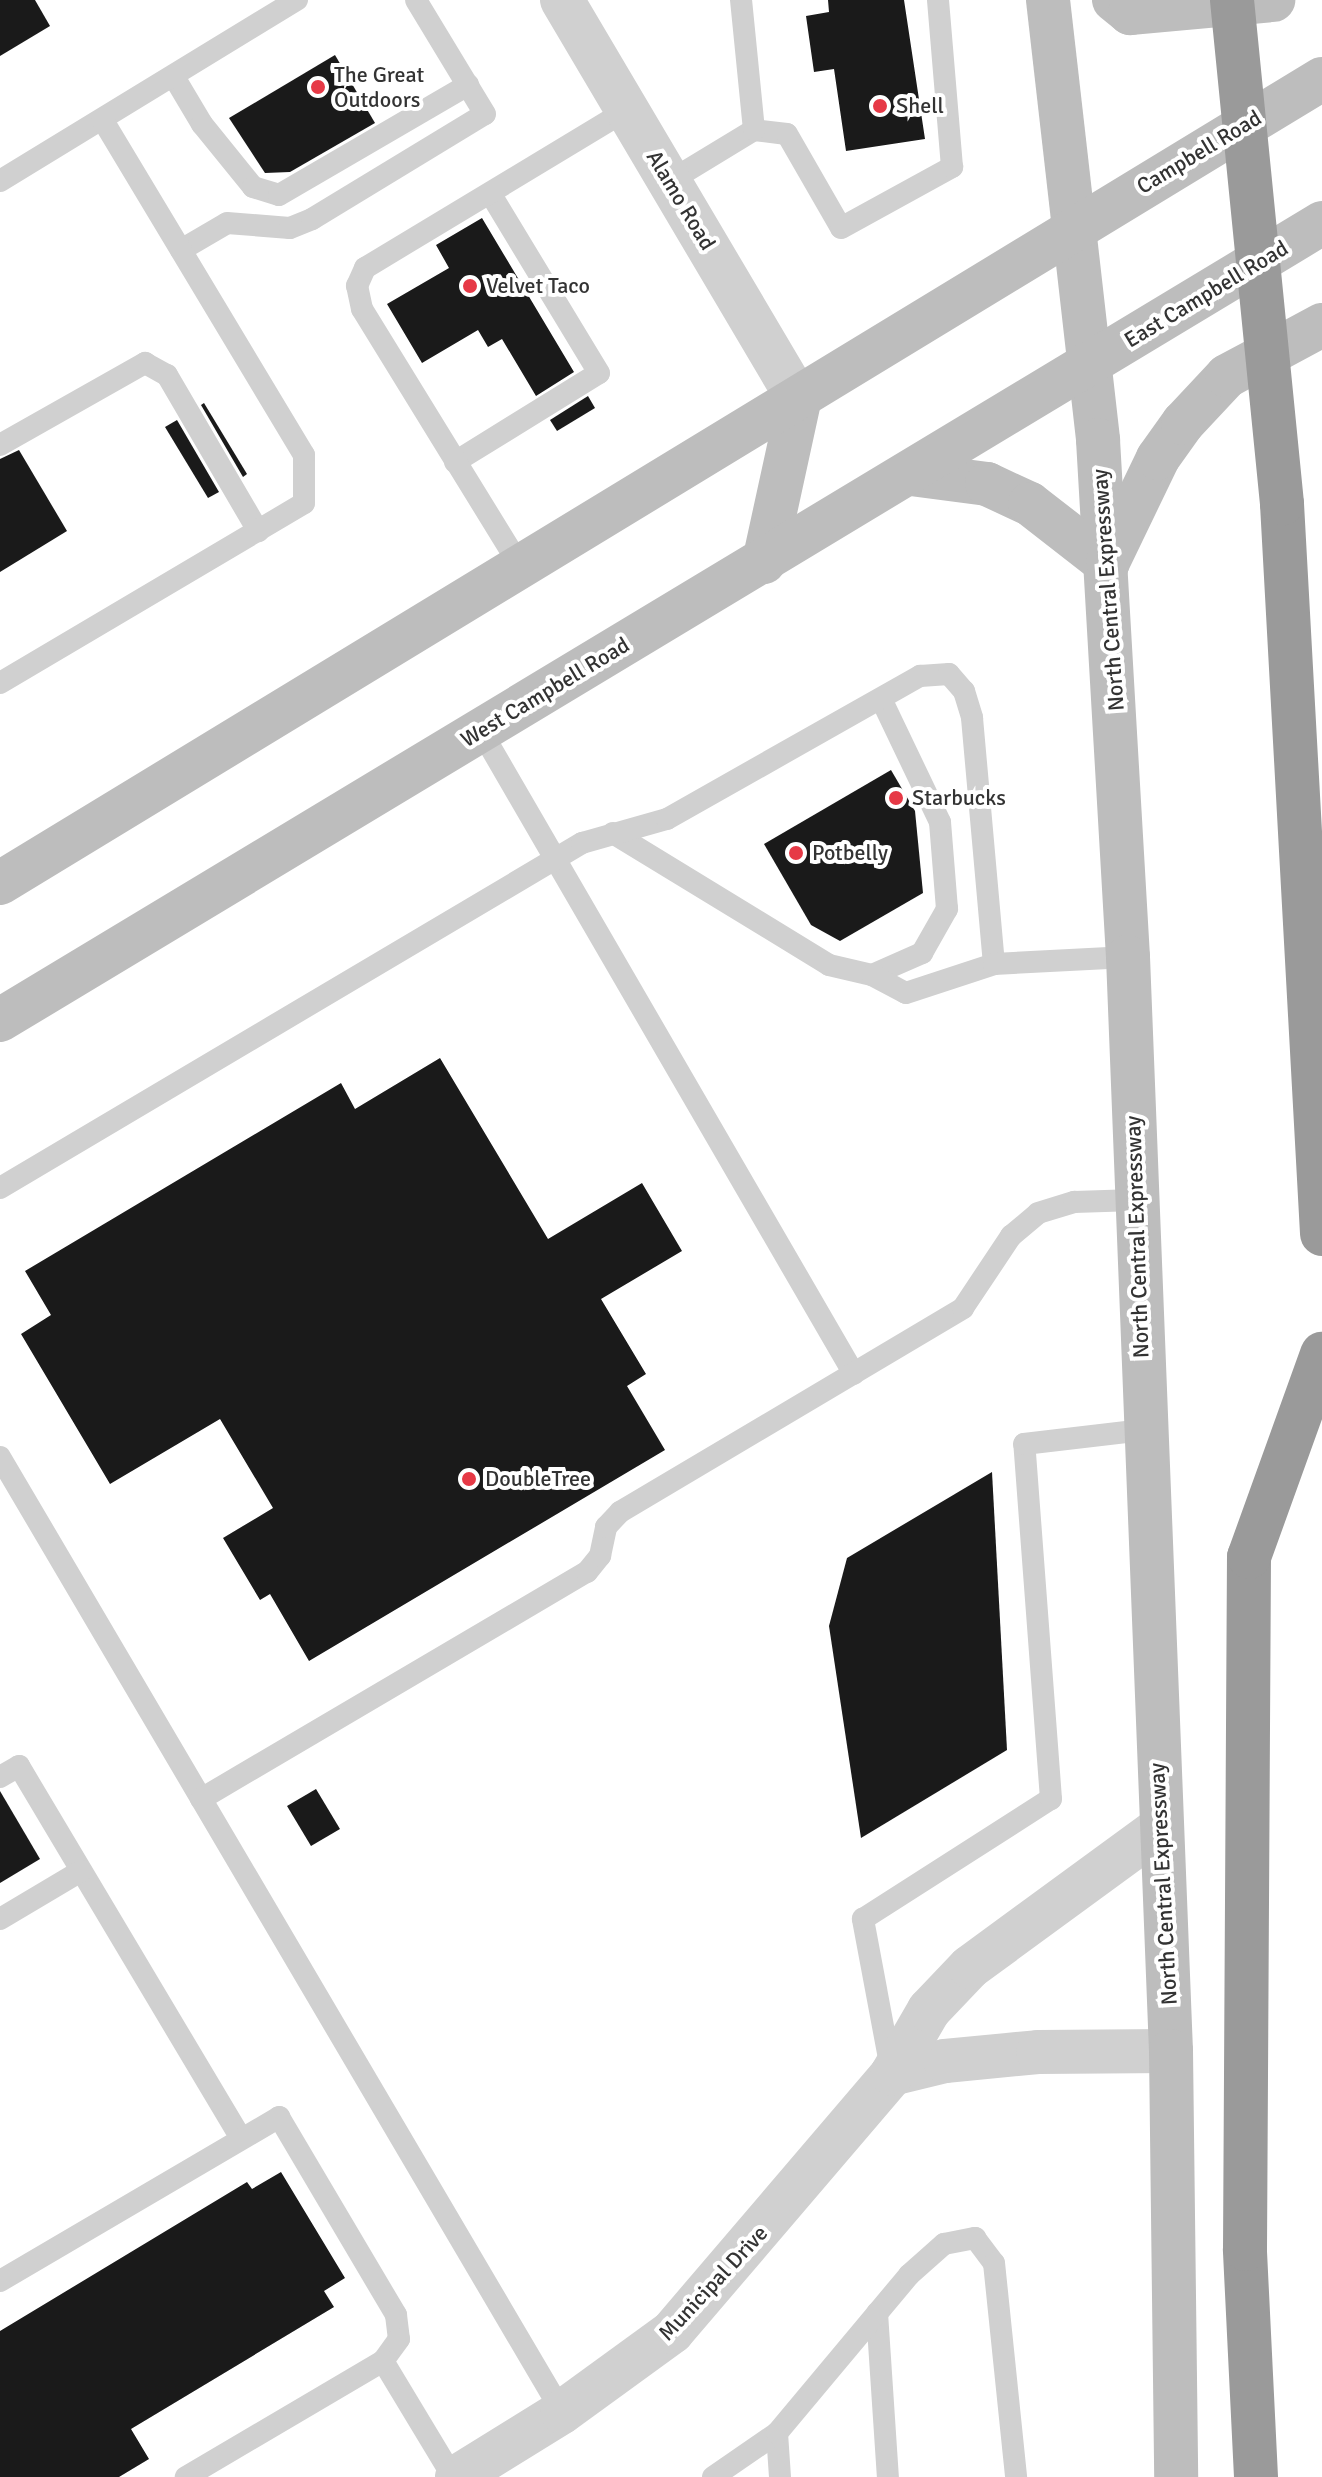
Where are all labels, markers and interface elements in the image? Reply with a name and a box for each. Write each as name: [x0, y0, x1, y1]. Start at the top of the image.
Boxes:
place label: The Great Outdoors: [334, 61, 424, 112]
marker: The Great Outdoors: [309, 78, 327, 96]
place label: Shell: [896, 93, 944, 119]
marker: Shell: [871, 97, 889, 115]
street label: Campbell Road: [1132, 104, 1266, 200]
street label: Alamo Road: [641, 145, 721, 255]
street label: East Campbell Road: [1119, 235, 1293, 353]
place label: Velvet Taco: [486, 273, 590, 299]
marker: Velvet Taco: [461, 277, 479, 295]
street label: North Central Expressway: [1086, 468, 1130, 712]
street label: West Campbell Road: [456, 631, 634, 753]
place label: Starbucks: [912, 785, 1006, 811]
marker: Starbucks: [887, 789, 905, 807]
place label: Potbelly: [812, 840, 888, 866]
marker: Potbelly: [787, 844, 805, 862]
street label: North Central Expressway: [1120, 1115, 1154, 1359]
place label: DoubleTree: [485, 1466, 591, 1492]
marker: DoubleTree: [460, 1470, 478, 1488]
street label: North Central Expressway: [1143, 1762, 1183, 2006]
street label: Municipal Drive: [653, 2220, 773, 2346]

